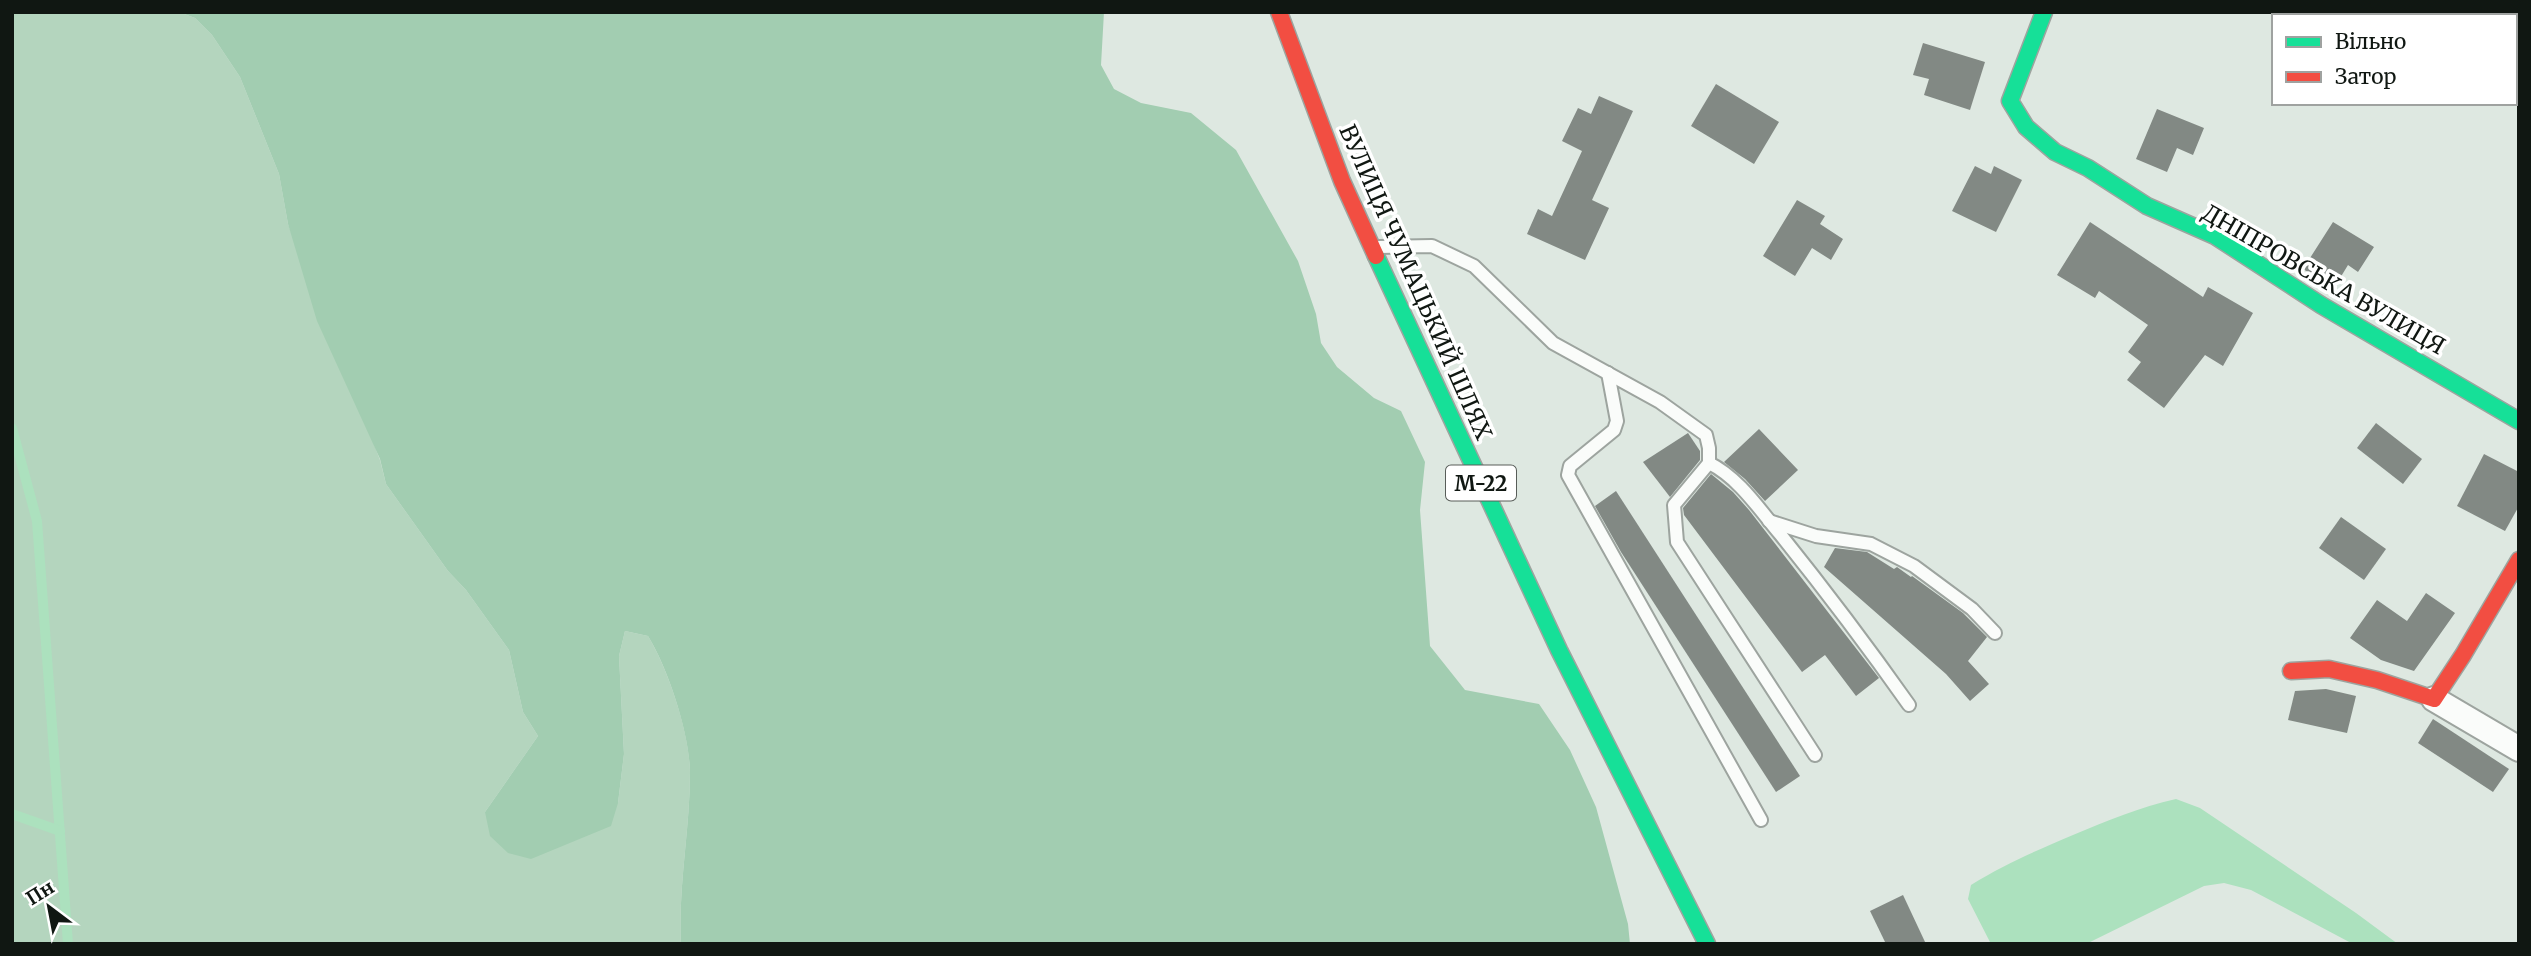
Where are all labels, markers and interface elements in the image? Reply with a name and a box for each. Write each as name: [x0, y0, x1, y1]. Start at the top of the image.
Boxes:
legend: [2272, 14, 2517, 105]
text: Вільно: [2335, 28, 2406, 55]
text: Затор: [2335, 63, 2397, 90]
street label: ВУЛИЦЯ ЧУМАЦЬКИЙ ШЛЯХ: [1333, 120, 1499, 444]
street label: ДНІПРОВСЬКА ВУЛИЦЯ: [2197, 198, 2451, 360]
road number: М-22: [1446, 466, 1516, 500]
north arrow: [14, 872, 84, 942]
text: Пн: [22, 875, 58, 910]

